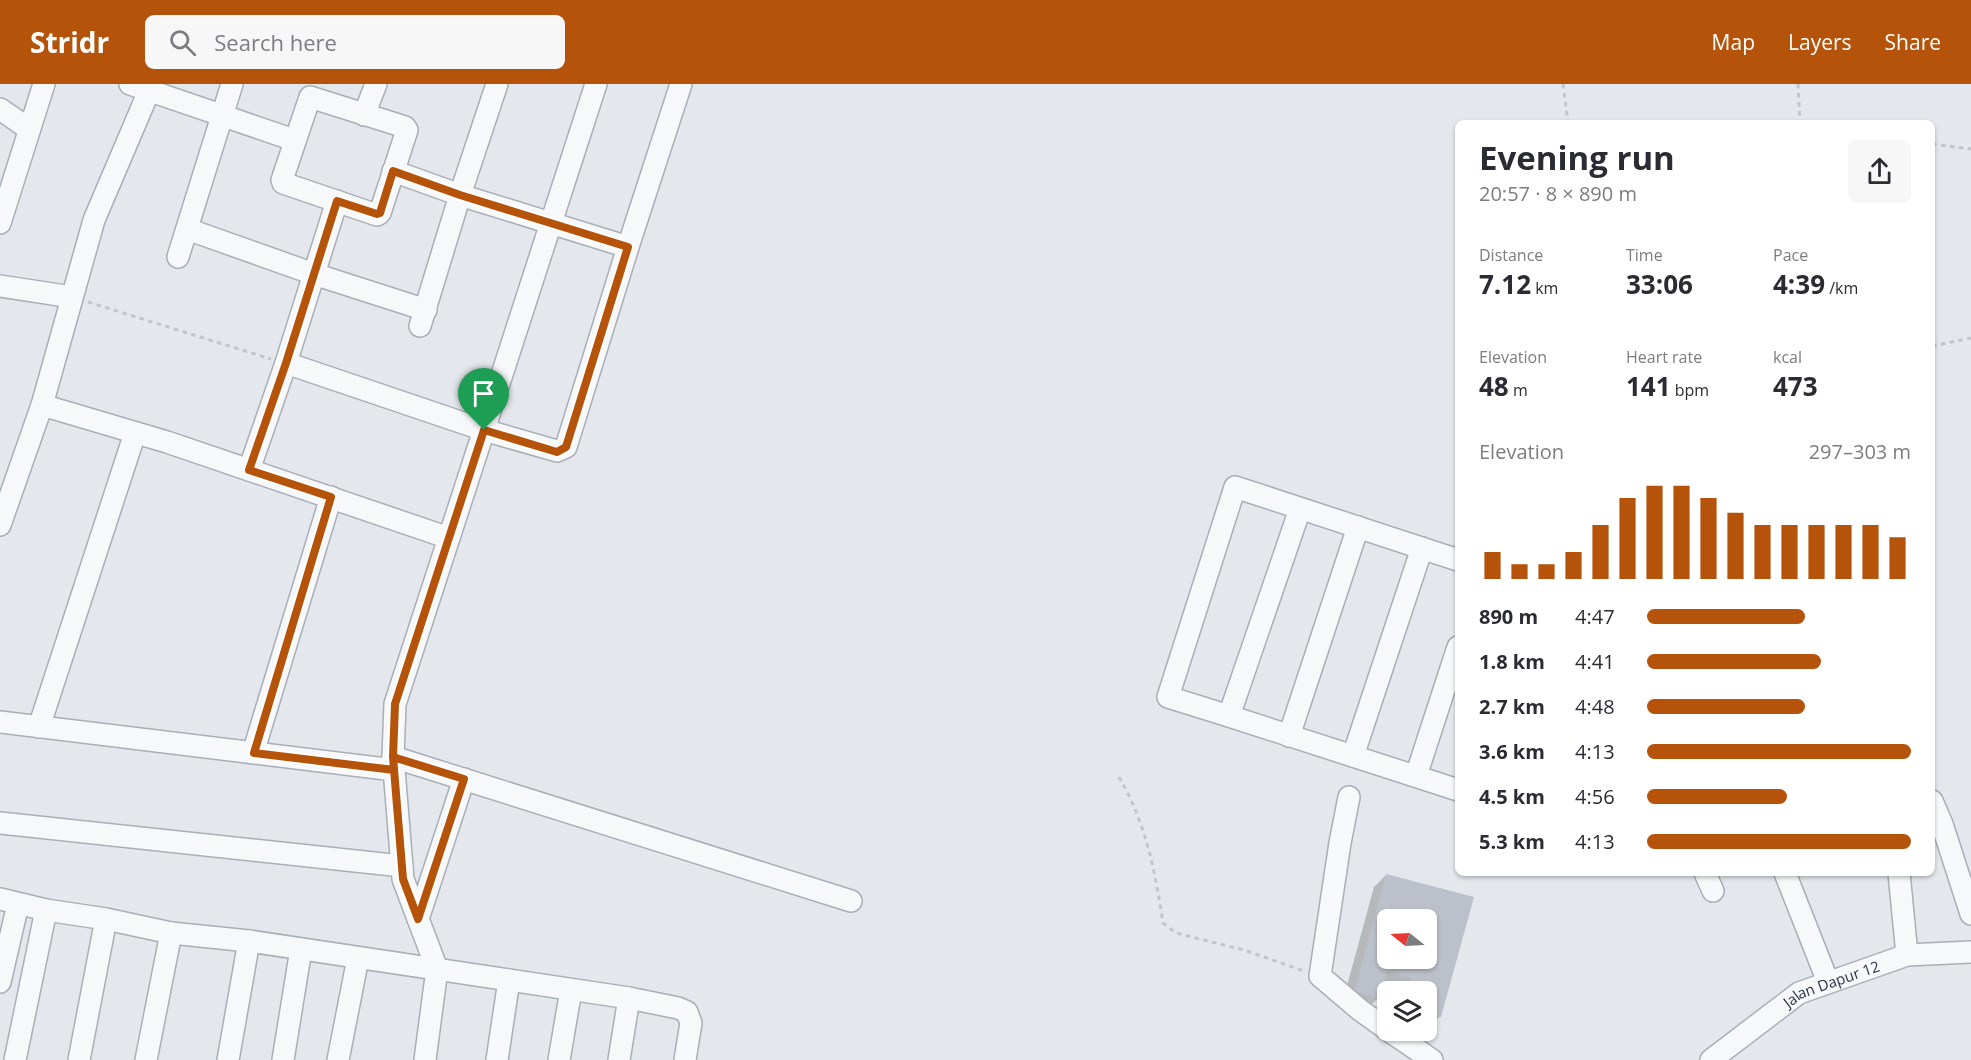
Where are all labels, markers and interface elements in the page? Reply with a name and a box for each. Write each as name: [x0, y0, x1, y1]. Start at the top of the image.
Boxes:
search box: [145, 15, 565, 69]
text: Stridr: [30, 23, 109, 61]
icon: search: [166, 26, 199, 59]
text: Search here: [214, 27, 337, 57]
text: Map: [1712, 28, 1755, 56]
text: Layers: [1788, 28, 1852, 56]
text: Share: [1885, 28, 1941, 56]
text: Evening run: [1479, 135, 1675, 180]
button: share: [1848, 140, 1911, 203]
text: 20:57 · 8 × 890 m: [1479, 180, 1637, 207]
text: Distance: [1479, 244, 1543, 266]
text: Time: [1626, 244, 1663, 266]
text: Pace: [1773, 244, 1808, 266]
text: 7.12: [1479, 266, 1531, 302]
text: 33:06: [1626, 266, 1693, 302]
text: 4:39: [1773, 266, 1825, 302]
text: km: [1531, 277, 1558, 299]
text: /km: [1825, 277, 1858, 299]
text: Elevation: [1479, 346, 1547, 368]
text: Heart rate: [1626, 346, 1702, 368]
text: kcal: [1773, 346, 1802, 368]
pin: [458, 368, 509, 430]
text: 48: [1479, 368, 1509, 404]
text: 141: [1626, 368, 1671, 404]
text: 473: [1773, 368, 1818, 404]
icon: arrive: [467, 377, 500, 410]
text: m: [1509, 379, 1528, 401]
text: bpm: [1671, 379, 1709, 401]
text: Elevation: [1479, 438, 1564, 465]
text: 297–303 m: [1809, 438, 1911, 465]
text: 890 m: [1479, 603, 1538, 630]
text: 4:47: [1575, 603, 1615, 630]
text: 1.8 km: [1479, 648, 1545, 675]
text: 4:41: [1575, 648, 1615, 675]
text: 2.7 km: [1479, 693, 1545, 720]
text: 4:48: [1575, 693, 1615, 720]
text: 3.6 km: [1479, 738, 1545, 765]
text: 4:13: [1575, 738, 1615, 765]
text: 4.5 km: [1479, 783, 1545, 810]
text: 4:56: [1575, 783, 1615, 810]
text: 5.3 km: [1479, 828, 1545, 855]
text: 4:13: [1575, 828, 1615, 855]
north arrow: [1377, 909, 1437, 969]
map controls: [1377, 909, 1437, 1041]
street label: Jalan Dapur 12: [1777, 955, 1882, 1013]
button: layers: [1377, 981, 1437, 1041]

